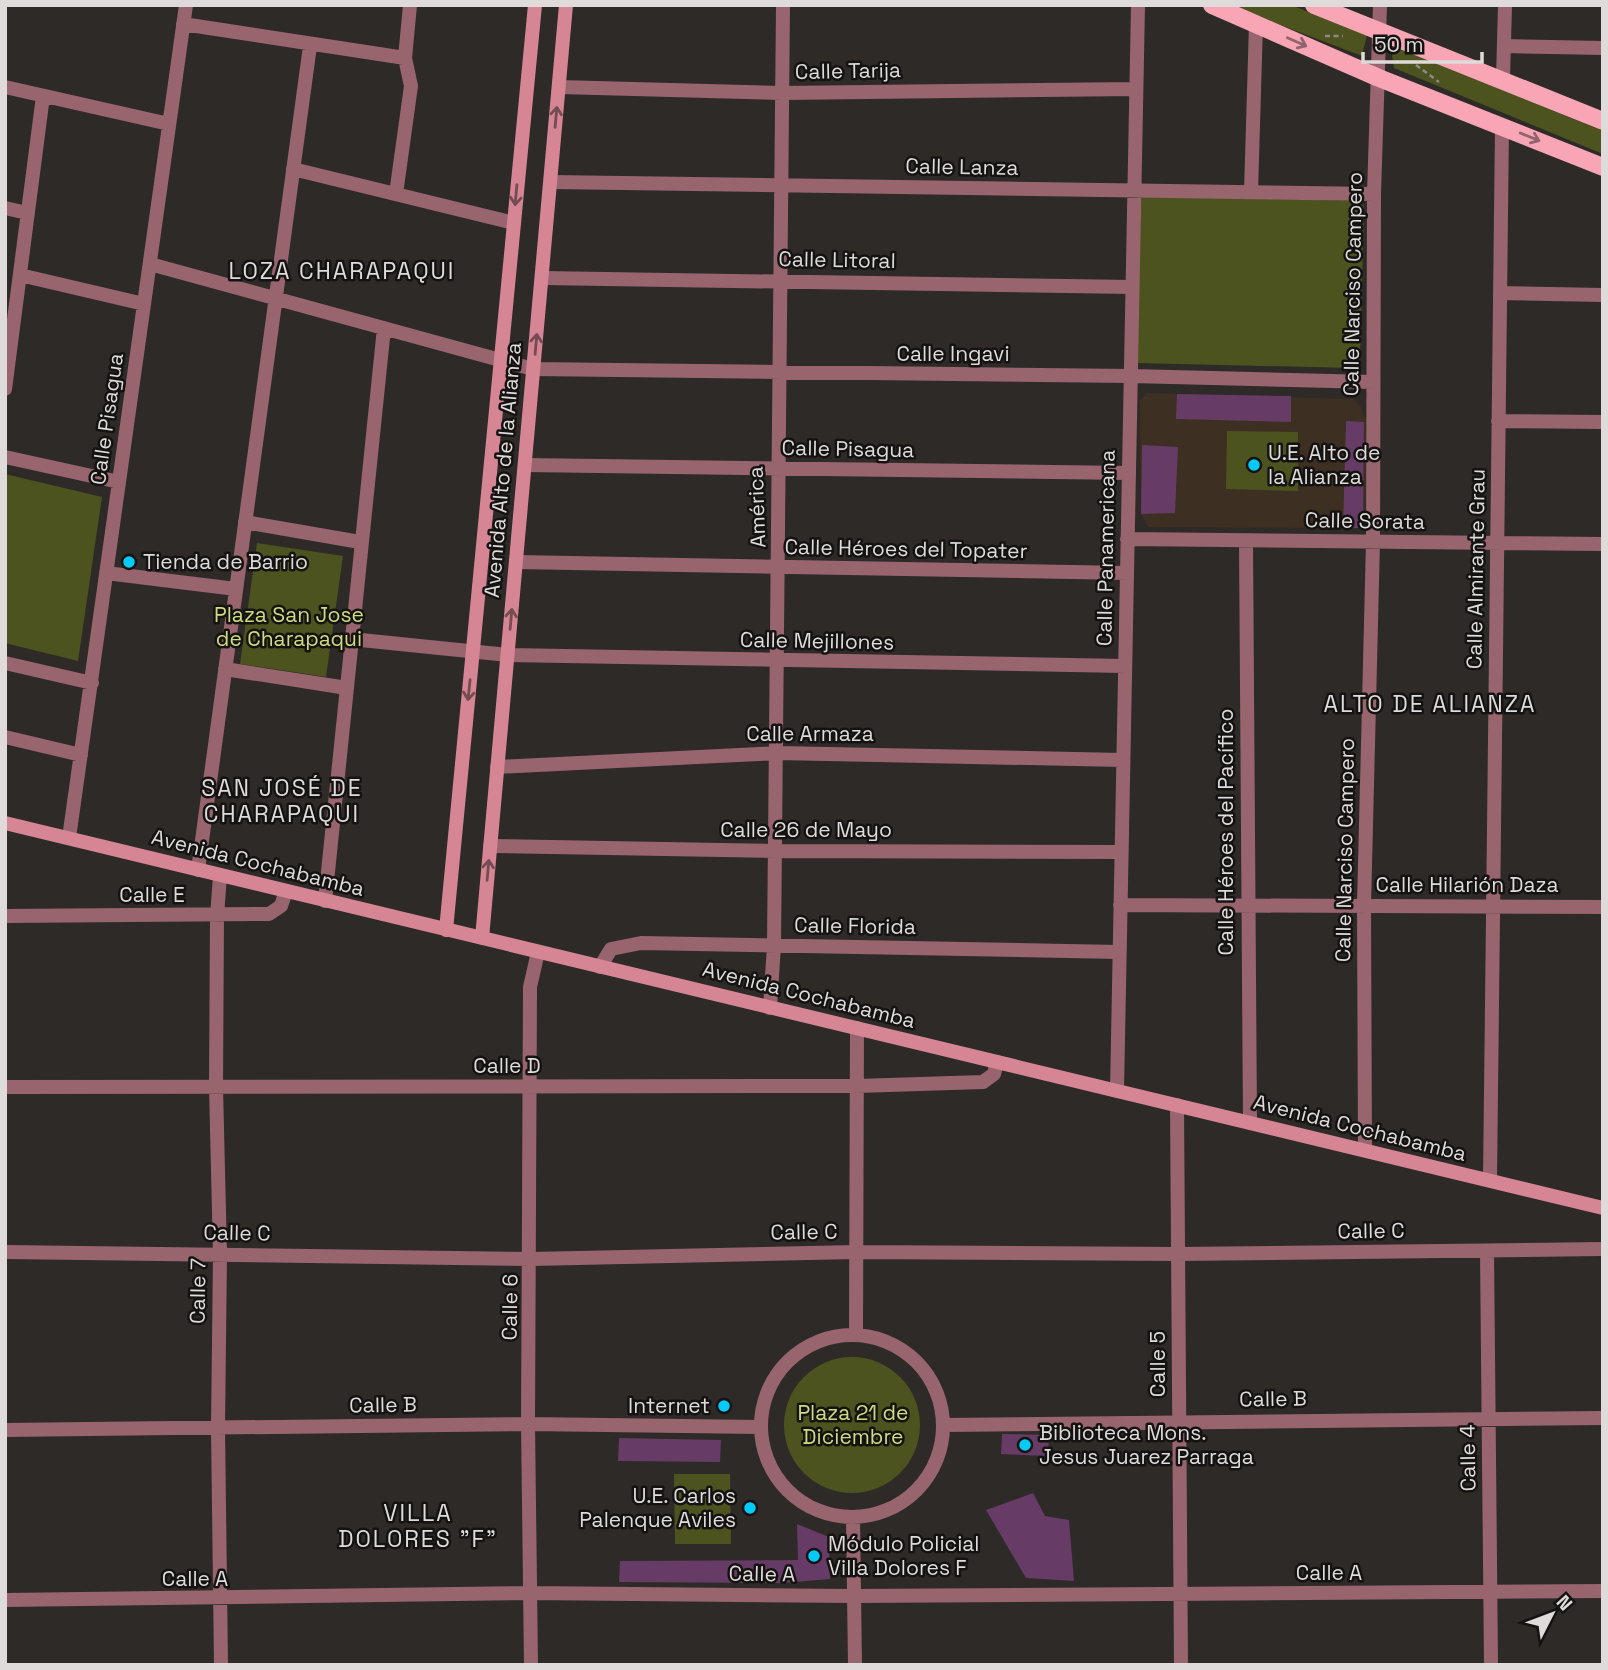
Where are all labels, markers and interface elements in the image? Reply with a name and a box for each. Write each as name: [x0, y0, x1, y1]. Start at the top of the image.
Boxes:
scale bar: [1363, 21, 1482, 65]
text: 50 m: [1374, 31, 1424, 58]
one-way arrow: [1286, 36, 1307, 49]
street label: Calle Tarija: [795, 56, 901, 85]
one-way arrow: [550, 107, 563, 129]
one-way arrow: [1519, 132, 1541, 145]
street label: Calle Lanza: [905, 152, 1019, 181]
street label: Calle Narciso Campero: [1337, 172, 1368, 396]
one-way arrow: [510, 183, 523, 206]
street label: Calle Litoral: [778, 245, 896, 274]
district label: LOZA CHARAPAQUI: [229, 256, 455, 286]
one-way arrow: [530, 333, 543, 356]
street label: Calle Ingavi: [896, 340, 1010, 367]
street label: Avenida Alto de la Alianza: [478, 341, 527, 599]
street label: Calle Pisagua: [84, 351, 129, 486]
street label: Calle Pisagua: [781, 434, 915, 463]
place label: U.E. Alto de la Alianza: [1268, 439, 1381, 490]
street label: Calle Panamericana: [1090, 450, 1121, 646]
marker: U.E. Alto de la Alianza: [1246, 457, 1262, 473]
street label: América: [742, 466, 771, 548]
street label: Calle Almirante Grau: [1460, 469, 1491, 669]
street label: Calle Sorata: [1305, 506, 1425, 535]
street label: Calle Héroes del Topater: [784, 533, 1028, 564]
place label: Tienda de Barrio: [143, 548, 308, 575]
marker: Tienda de Barrio: [121, 554, 137, 570]
park label: Plaza San Jose de Charapaqui: [214, 601, 364, 652]
one-way arrow: [505, 609, 518, 631]
street label: Calle Mejillones: [740, 626, 894, 655]
one-way arrow: [462, 678, 475, 701]
district label: ALTO DE ALIANZA: [1323, 689, 1537, 719]
street label: Calle Héroes del Pacífico: [1212, 708, 1239, 956]
street label: Calle Armaza: [746, 720, 874, 747]
street label: Calle Narciso Campero: [1329, 738, 1360, 962]
district label: SAN JOSÉ DE CHARAPAQUI: [201, 773, 363, 829]
street label: Calle 26 de Mayo: [720, 816, 892, 843]
street label: Avenida Cochabamba: [149, 823, 367, 902]
one-way arrow: [482, 860, 495, 882]
street label: Calle Hilarión Daza: [1375, 871, 1559, 898]
street label: Calle E: [119, 881, 185, 908]
street label: Calle Florida: [794, 911, 916, 940]
street label: Avenida Cochabamba: [700, 955, 918, 1034]
street label: Calle D: [473, 1052, 541, 1079]
street label: Avenida Cochabamba: [1251, 1088, 1469, 1167]
street label: Calle C: [1337, 1216, 1405, 1245]
street label: Calle C: [770, 1217, 838, 1246]
street label: Calle C: [203, 1218, 271, 1247]
street label: Calle 7: [183, 1258, 212, 1324]
street label: Calle 6: [495, 1273, 524, 1340]
street label: Calle 5: [1144, 1331, 1171, 1397]
street label: Calle B: [1239, 1384, 1307, 1413]
street label: Calle B: [349, 1390, 417, 1419]
place label: Internet: [628, 1392, 710, 1419]
marker: Internet: [716, 1398, 732, 1414]
park label: Plaza 21 de Diciembre: [798, 1399, 909, 1450]
place label: Biblioteca Mons. Jesus Juarez Parraga: [1039, 1419, 1254, 1470]
street label: Calle 4: [1453, 1424, 1482, 1492]
marker: Biblioteca Mons. Jesus Juarez Parraga: [1017, 1437, 1033, 1453]
place label: U.E. Carlos Palenque Aviles: [579, 1482, 736, 1533]
district label: VILLA DOLORES "F": [338, 1498, 498, 1554]
marker: U.E. Carlos Palenque Aviles: [742, 1500, 758, 1516]
place label: Módulo Policial Villa Dolores F: [828, 1530, 980, 1581]
marker: Módulo Policial Villa Dolores F: [806, 1548, 822, 1564]
street label: Calle A: [728, 1559, 796, 1588]
street label: Calle A: [1296, 1559, 1362, 1586]
street label: Calle A: [162, 1565, 228, 1592]
north arrow: [1517, 1579, 1587, 1649]
text: N: [1551, 1590, 1578, 1616]

